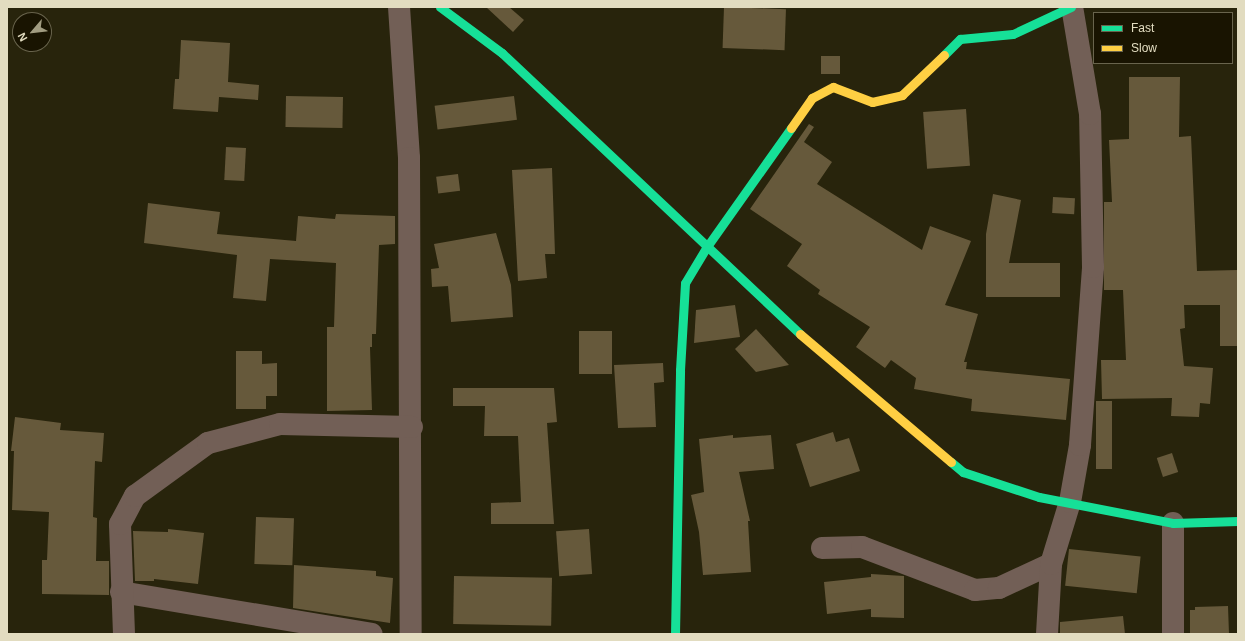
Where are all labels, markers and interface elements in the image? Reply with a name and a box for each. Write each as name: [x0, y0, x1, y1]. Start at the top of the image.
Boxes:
north arrow: [12, 12, 52, 52]
legend: [1093, 12, 1233, 64]
text: Fast: [1131, 21, 1154, 35]
text: N: [15, 31, 29, 43]
text: Slow: [1131, 41, 1157, 55]

